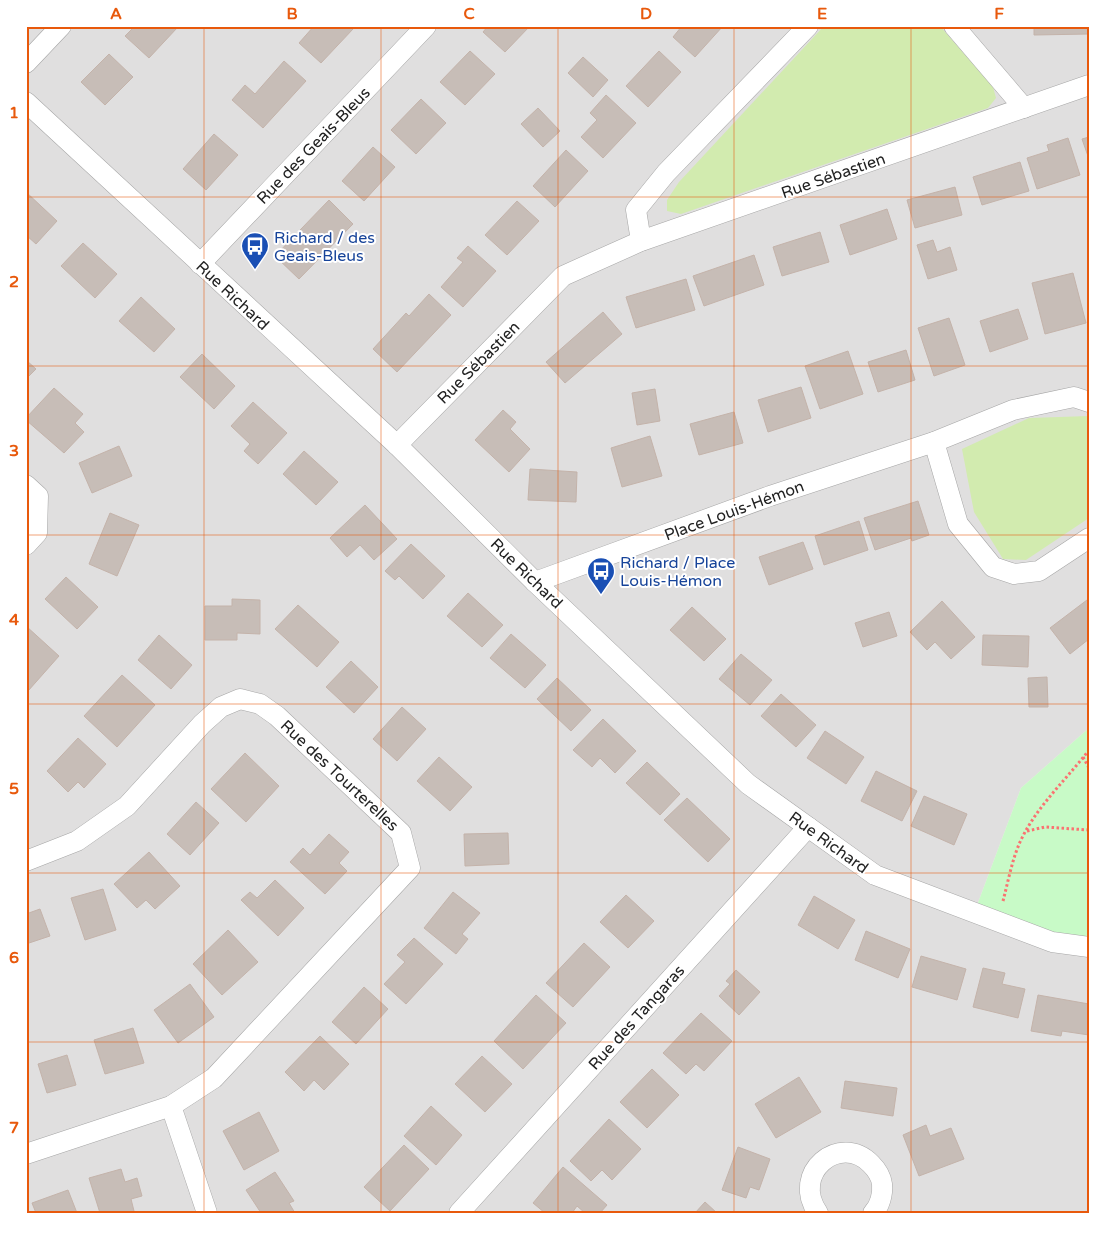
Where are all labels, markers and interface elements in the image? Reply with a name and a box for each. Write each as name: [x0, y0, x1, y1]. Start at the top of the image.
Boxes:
text: A: [110, 4, 122, 24]
text: B: [286, 4, 298, 24]
text: C: [463, 4, 475, 24]
text: D: [640, 4, 652, 24]
text: E: [817, 4, 827, 24]
text: F: [994, 4, 1004, 24]
street label: Rue des Geais-Bleus: [253, 83, 375, 208]
text: 1: [9, 103, 19, 123]
street label: Rue Sébastien: [779, 149, 888, 203]
place label: Richard / des Geais-Bleus: [274, 228, 375, 266]
bus stop icon: Richard / des Geais-Bleus: [240, 231, 270, 270]
street label: Rue Richard: [191, 257, 273, 335]
text: 2: [9, 272, 19, 292]
street label: Rue Sébastien: [433, 317, 524, 408]
text: 3: [9, 441, 19, 461]
street label: Place Louis-Hémon: [662, 476, 807, 546]
street label: Rue Richard: [486, 534, 567, 613]
place label: Richard / Place Louis-Hémon: [620, 553, 735, 591]
bus stop icon: Richard / Place Louis-Hémon: [586, 556, 616, 595]
text: 4: [9, 610, 19, 630]
street label: Rue des Tourterelles: [276, 716, 403, 836]
text: 5: [9, 779, 19, 799]
street label: Rue Richard: [785, 807, 872, 878]
text: 6: [9, 948, 19, 968]
street label: Rue des Tangaras: [584, 961, 689, 1074]
text: 7: [9, 1118, 19, 1138]

